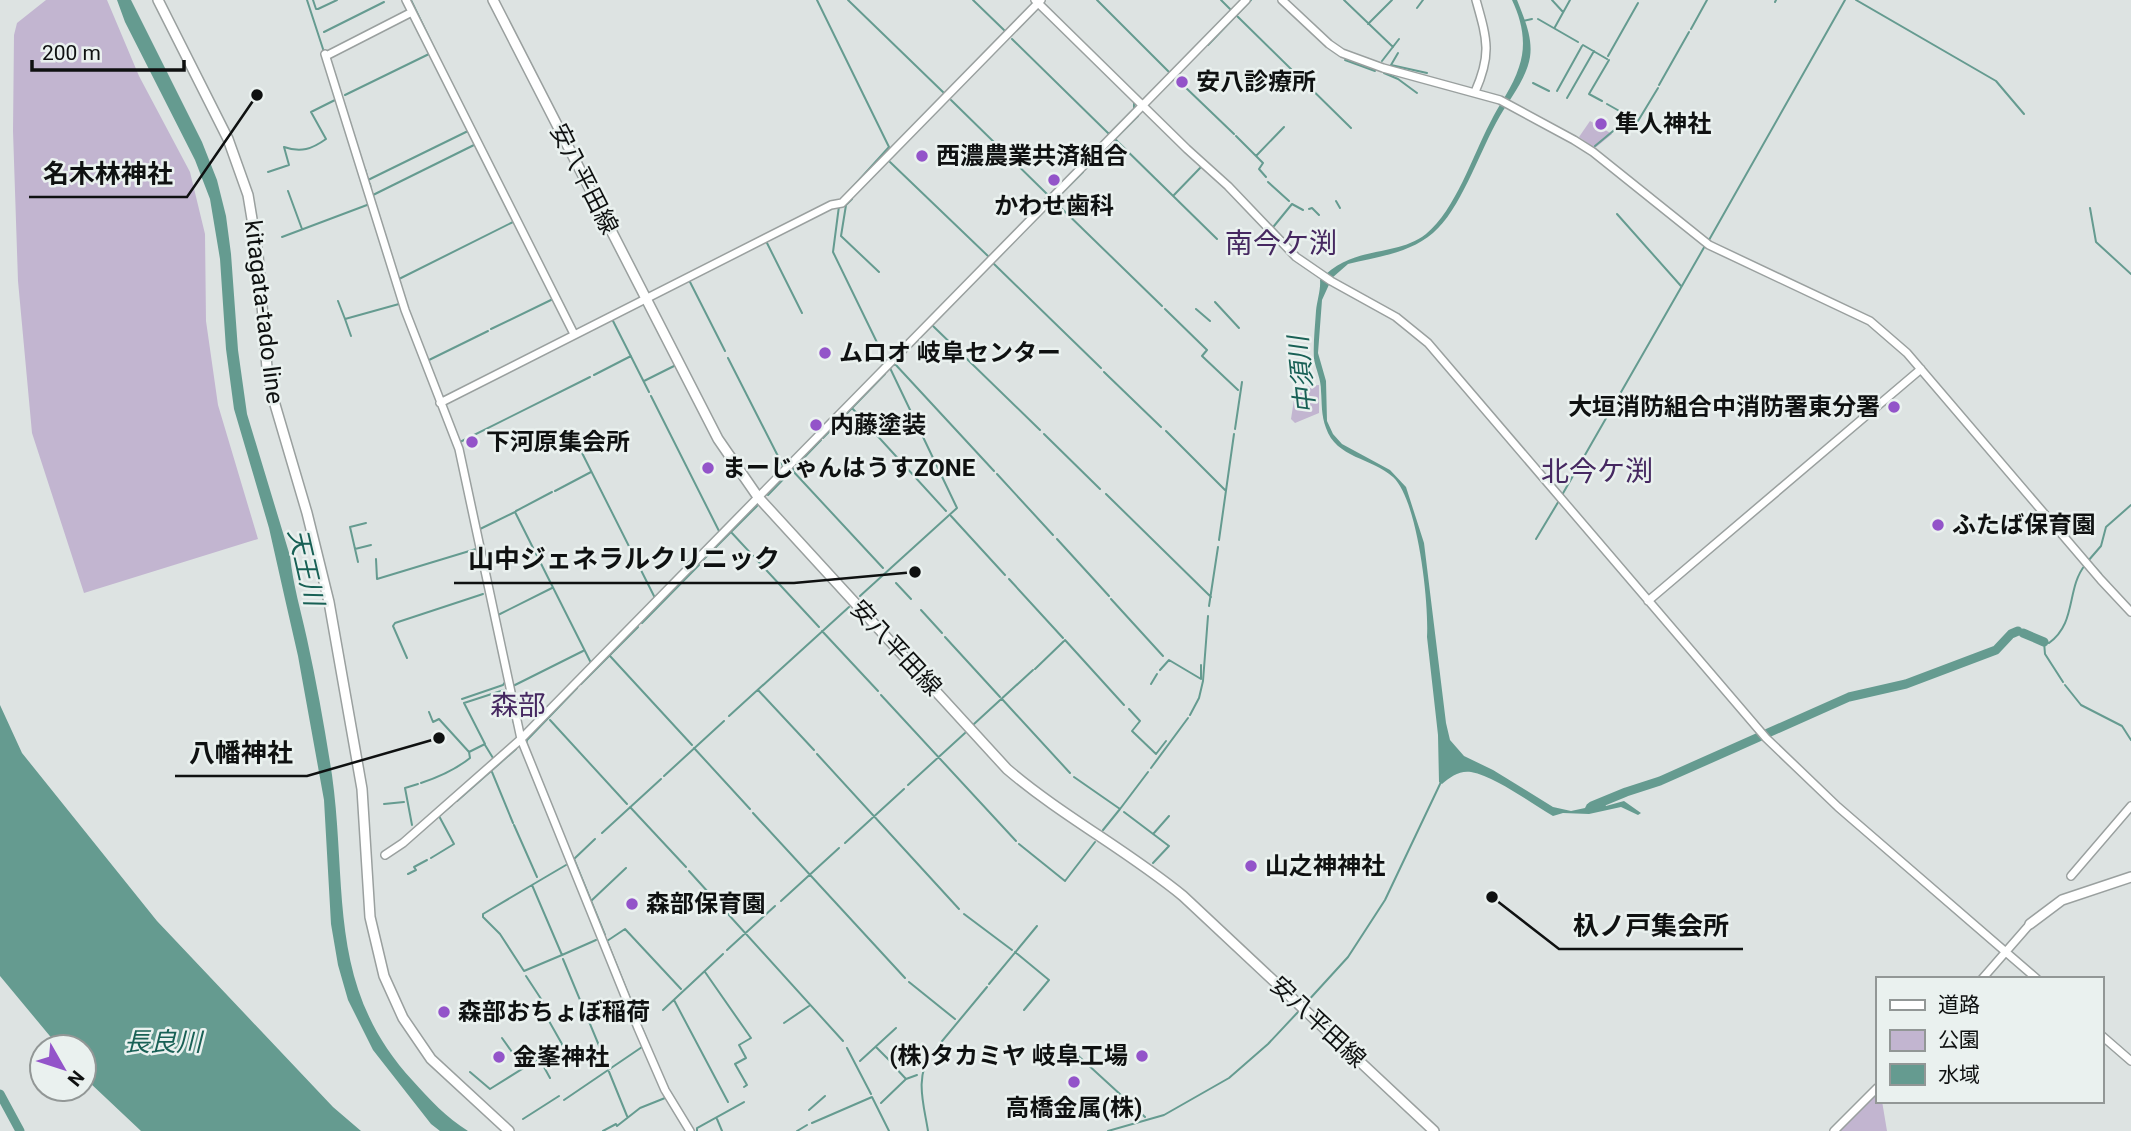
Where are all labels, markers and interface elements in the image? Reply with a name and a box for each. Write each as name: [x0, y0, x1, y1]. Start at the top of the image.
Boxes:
scale bar: [32, 28, 184, 72]
text: 200 m: [42, 41, 101, 65]
place label: 安八診療所: [1196, 68, 1316, 96]
marker: 安八診療所: [1174, 74, 1190, 90]
place label: 隼人神社: [1615, 110, 1711, 138]
marker: 隼人神社: [1593, 116, 1609, 132]
street label: 安八平田線: [544, 119, 624, 239]
place label: 西濃農業共済組合: [936, 142, 1128, 170]
marker: 西濃農業共済組合: [914, 148, 930, 164]
callout: 名木林神社: [29, 150, 187, 197]
text: 名木林神社: [43, 159, 173, 189]
marker: かわせ歯科: [1046, 172, 1062, 188]
place label: かわせ歯科: [994, 192, 1114, 220]
street label: kitagata-tado line: [239, 219, 289, 405]
district label: 南今ケ渕: [1225, 227, 1337, 260]
water label: 中須川: [1283, 332, 1321, 415]
place label: ムロオ 岐阜センター: [839, 339, 1061, 367]
marker: ムロオ 岐阜センター: [817, 345, 833, 361]
place label: 大垣消防組合中消防署東分署: [1568, 393, 1880, 421]
marker: 大垣消防組合中消防署東分署: [1886, 399, 1902, 415]
place label: 内藤塗装: [830, 411, 926, 439]
marker: 内藤塗装: [808, 417, 824, 433]
place label: 下河原集会所: [486, 428, 630, 456]
marker: 下河原集会所: [464, 434, 480, 450]
place label: まーじゃんはうすZONE: [722, 454, 975, 482]
district label: 北今ケ渕: [1541, 455, 1653, 488]
marker: まーじゃんはうすZONE: [700, 460, 716, 476]
place label: ふたば保育園: [1952, 511, 2096, 539]
marker: ふたば保育園: [1930, 517, 1946, 533]
water label: 天王川: [283, 526, 330, 611]
callout: 山中ジェネラルクリニック: [454, 536, 794, 583]
text: 山中ジェネラルクリニック: [468, 544, 780, 574]
street label: 安八平田線: [845, 595, 947, 701]
district label: 森部: [490, 689, 546, 722]
callout: 八幡神社: [175, 729, 307, 776]
text: 八幡神社: [189, 738, 293, 768]
place label: 山之神神社: [1265, 852, 1385, 880]
marker: 山之神神社: [1243, 858, 1259, 874]
place label: 森部保育園: [646, 890, 766, 918]
marker: 森部保育園: [624, 896, 640, 912]
callout: 杁ノ戸集会所: [1559, 902, 1743, 949]
text: 杁ノ戸集会所: [1573, 911, 1729, 941]
street label: 安八平田線: [1265, 971, 1371, 1073]
legend: [1876, 977, 2103, 1103]
text: 道路: [1938, 993, 1980, 1017]
place label: 森部おちょぼ稲荷: [458, 998, 650, 1026]
marker: 森部おちょぼ稲荷: [436, 1004, 452, 1020]
water label: 長良川: [124, 1027, 205, 1057]
text: 公園: [1938, 1028, 1980, 1052]
north arrow: [28, 1033, 98, 1103]
place label: (株)タカミヤ 岐阜工場: [889, 1042, 1128, 1070]
place label: 金峯神社: [513, 1043, 609, 1071]
marker: (株)タカミヤ 岐阜工場: [1134, 1048, 1150, 1064]
marker: 金峯神社: [491, 1049, 507, 1065]
text: 水域: [1938, 1063, 1980, 1087]
text: N: [63, 1066, 89, 1091]
marker: 高橋金属(株): [1066, 1074, 1082, 1090]
place label: 高橋金属(株): [1006, 1094, 1142, 1122]

